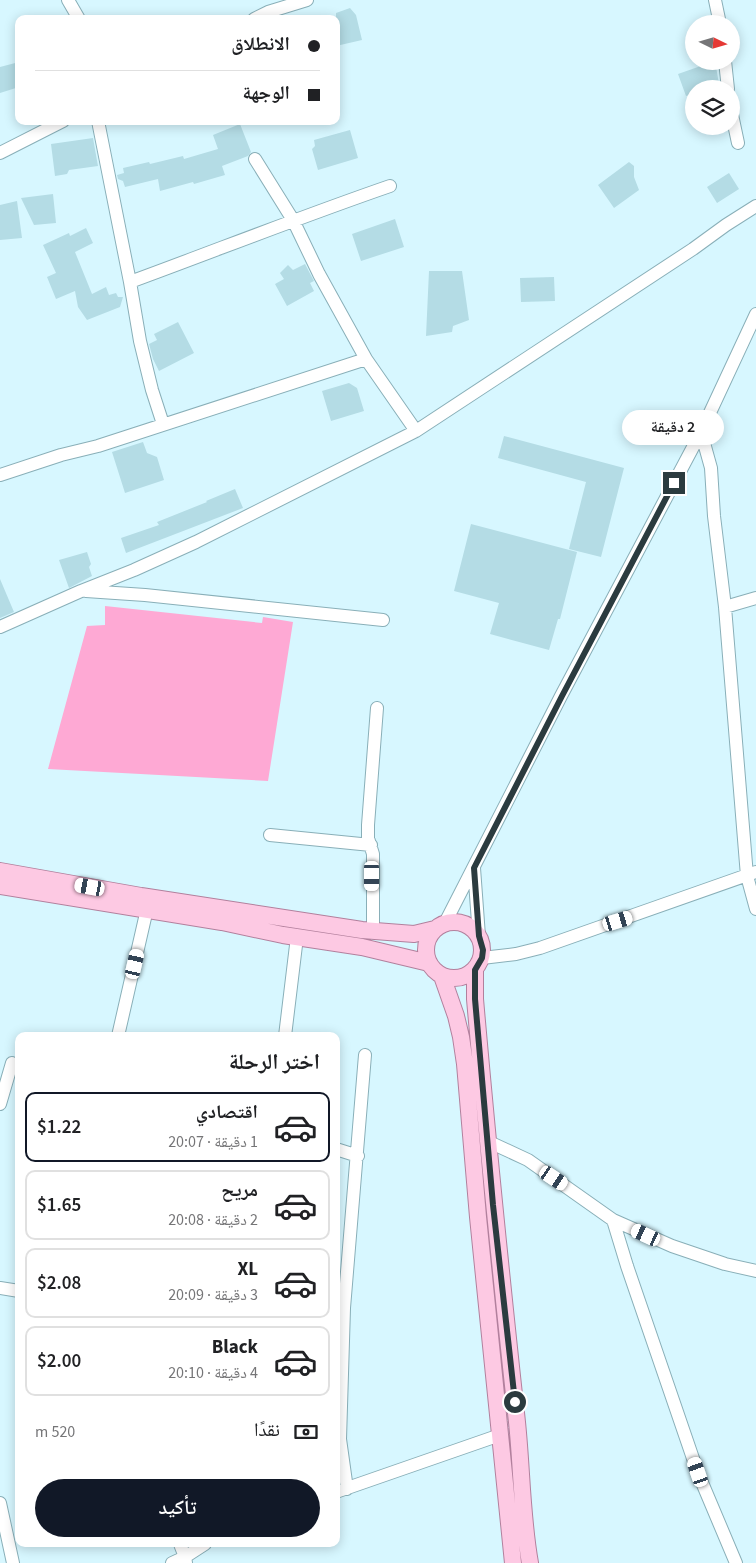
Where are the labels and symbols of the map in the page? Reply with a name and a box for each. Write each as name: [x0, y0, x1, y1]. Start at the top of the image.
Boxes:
north arrow: [685, 15, 740, 70]
callout: 2 دقيقة: [623, 410, 725, 446]
route end: [663, 472, 685, 494]
car: [364, 861, 379, 891]
car: [73, 877, 106, 897]
car: [601, 909, 634, 933]
car: [124, 948, 145, 980]
car: [537, 1163, 570, 1193]
car: [629, 1222, 662, 1248]
route start: [504, 1391, 526, 1413]
car: [686, 1455, 709, 1489]

